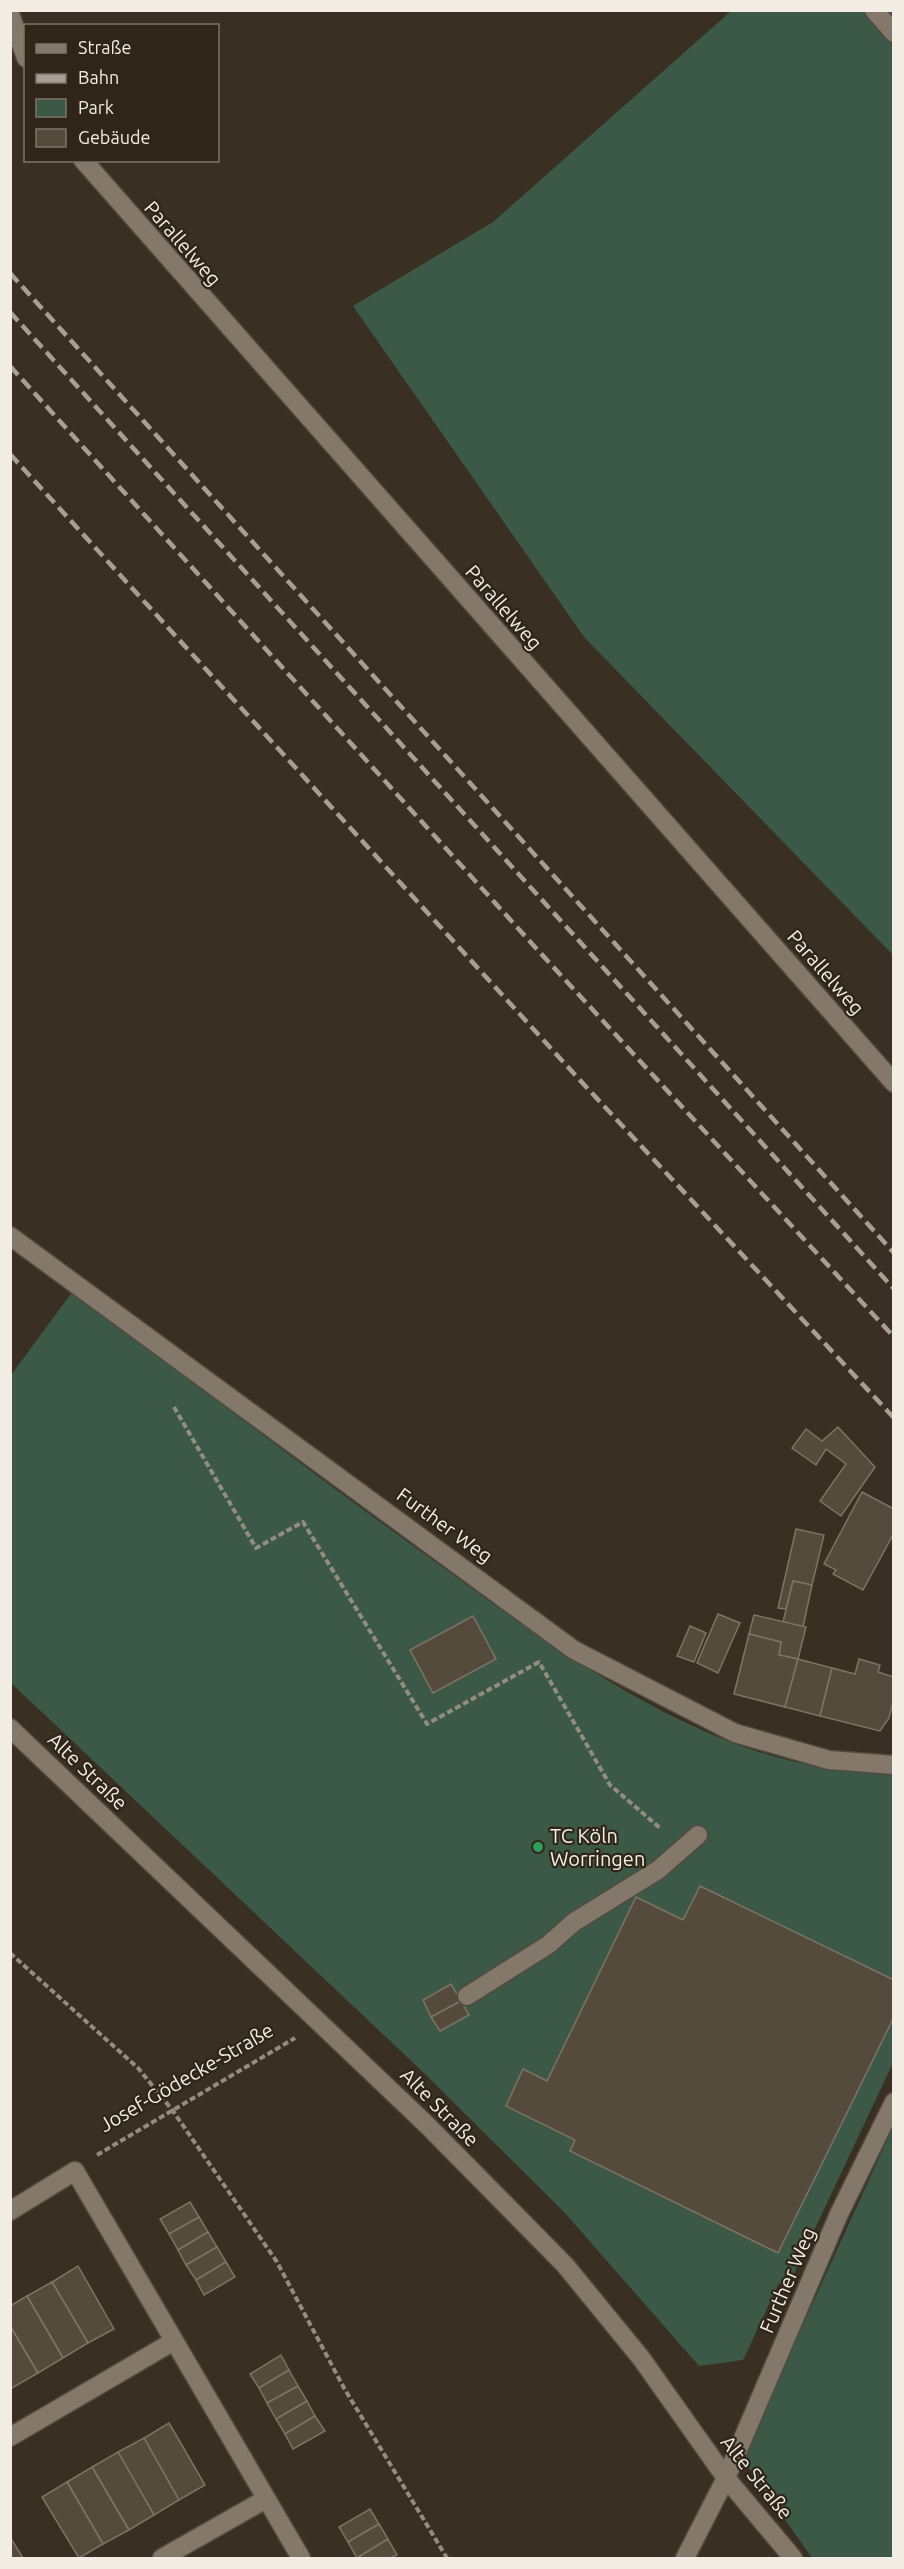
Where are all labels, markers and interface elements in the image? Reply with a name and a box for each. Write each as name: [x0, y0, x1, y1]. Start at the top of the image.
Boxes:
legend: [24, 24, 219, 162]
text: Straße: [78, 37, 131, 57]
text: Bahn: [78, 67, 119, 87]
text: Park: [78, 97, 114, 117]
text: Gebäude: [78, 127, 150, 147]
street label: Parallelweg: [140, 196, 226, 290]
street label: Parallelweg: [461, 560, 547, 654]
street label: Parallelweg: [783, 925, 869, 1019]
street label: Further Weg: [393, 1483, 497, 1567]
street label: Alte Straße: [44, 1728, 132, 1814]
place label: TC Köln Worringen: [550, 1824, 645, 1870]
marker: TC Köln Worringen: [531, 1840, 545, 1854]
street label: Josef-Gödecke-Straße: [95, 2018, 277, 2136]
street label: Alte Straße: [396, 2063, 484, 2151]
street label: Further Weg: [754, 2224, 820, 2336]
street label: Alte Straße: [716, 2431, 798, 2523]

